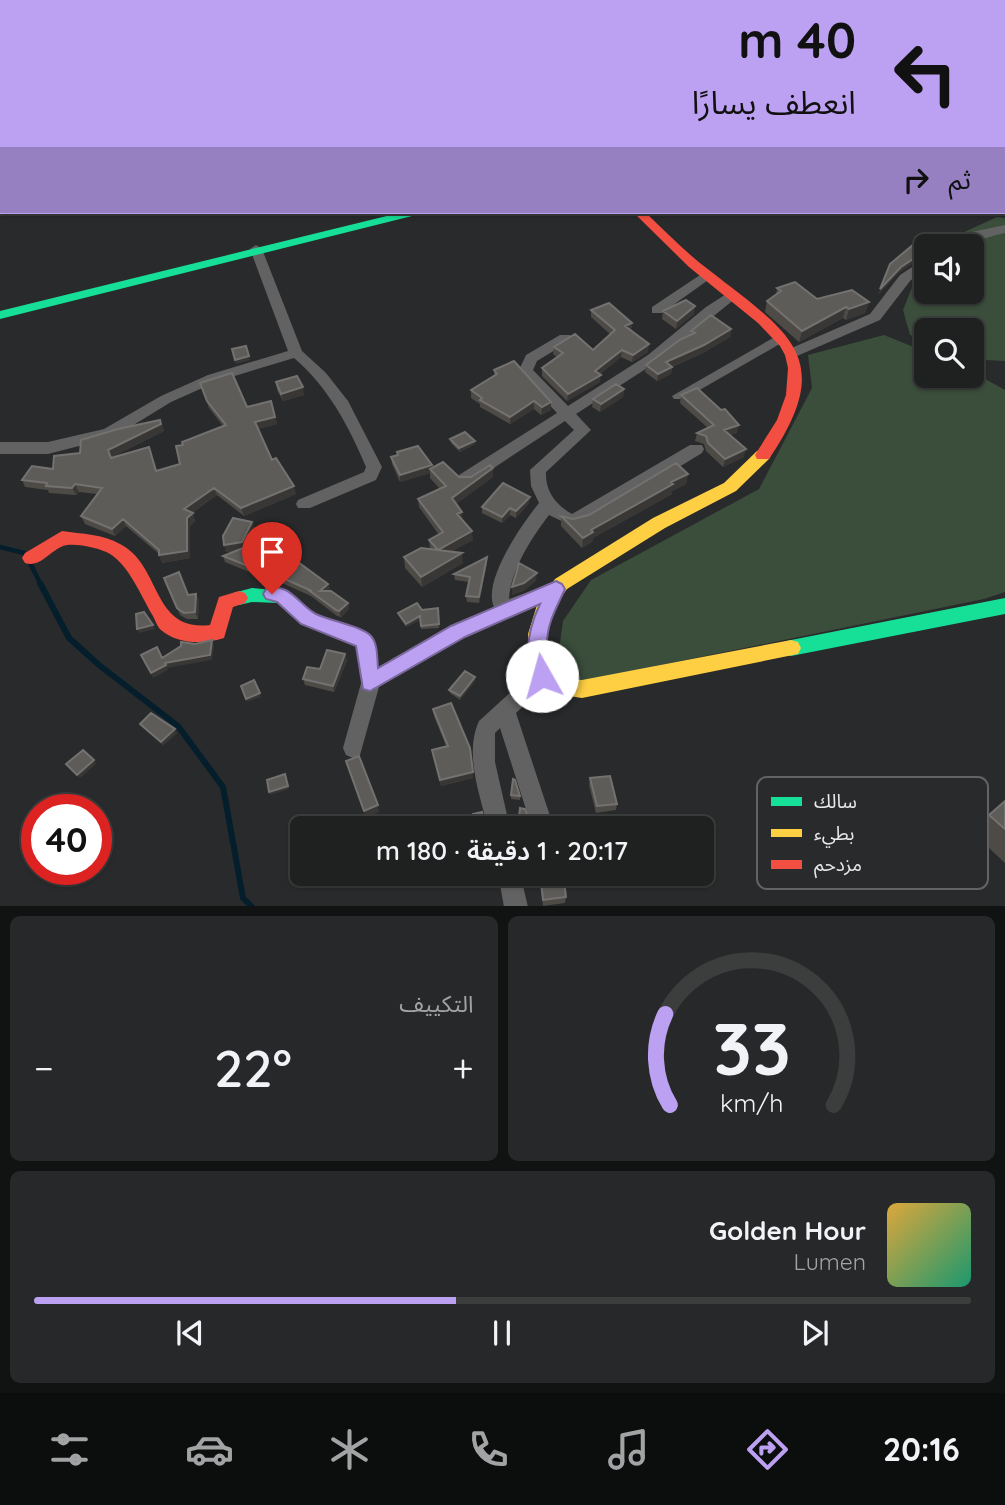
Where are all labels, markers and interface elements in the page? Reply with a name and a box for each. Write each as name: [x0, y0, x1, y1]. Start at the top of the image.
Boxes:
text: 40 m: [738, 9, 856, 70]
icon: left: [880, 28, 971, 119]
text: انعطف يسارًا: [692, 82, 856, 122]
icon: right: [897, 161, 935, 199]
text: ثم: [949, 163, 971, 196]
map controls: [914, 234, 984, 388]
button: sound: [914, 234, 984, 304]
button: search: [914, 318, 984, 388]
pin: [242, 522, 302, 594]
icon: arrive: [253, 533, 291, 571]
position arrow: [505, 639, 579, 713]
legend: [757, 777, 988, 889]
text: سالك: [814, 789, 857, 813]
speed limit sign: 40: [21, 794, 112, 885]
text: بطيء: [814, 821, 854, 848]
text: 20:17 · 1 دقيقة · 180 m: [376, 834, 628, 867]
text: مزدحم: [814, 852, 862, 879]
text: التكييف: [399, 989, 474, 1018]
text: 33: [712, 1002, 790, 1093]
text: 22°: [214, 1035, 292, 1100]
text: −: [34, 1044, 54, 1092]
text: +: [452, 1044, 473, 1092]
text: km/h: [720, 1086, 783, 1117]
text: Golden Hour: [709, 1214, 866, 1247]
text: Lumen: [793, 1247, 866, 1276]
icon: previous: [171, 1314, 209, 1352]
icon: pause: [483, 1314, 521, 1352]
icon: next: [796, 1314, 834, 1352]
icon: filters: [45, 1425, 94, 1474]
icon: car: [185, 1425, 234, 1474]
icon: climate: [325, 1425, 374, 1474]
icon: phone: [464, 1425, 513, 1474]
icon: music: [604, 1425, 653, 1474]
icon: directions: [743, 1425, 792, 1474]
text: 20:16: [883, 1429, 960, 1469]

